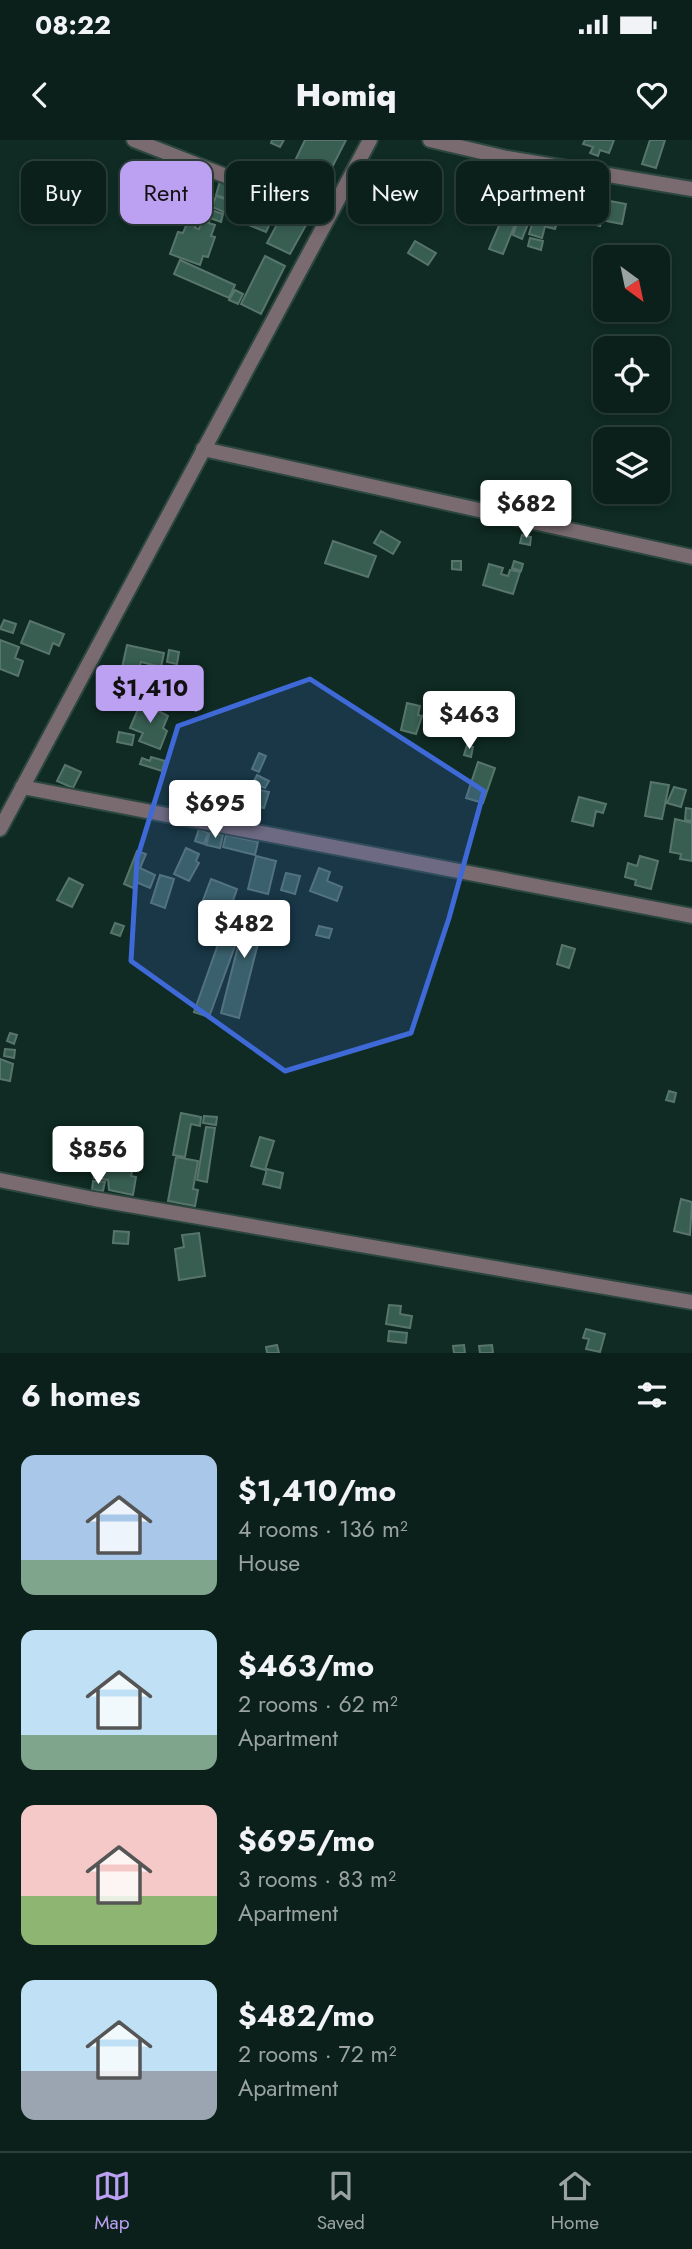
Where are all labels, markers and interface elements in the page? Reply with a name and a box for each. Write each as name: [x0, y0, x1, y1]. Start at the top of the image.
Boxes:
text: 08:22: [35, 6, 111, 44]
text: Homiq: [296, 72, 396, 118]
icon: back: [21, 76, 59, 114]
icon: heart: [633, 76, 671, 114]
chip: Buy: [21, 161, 106, 224]
chip: Rent: [120, 161, 212, 224]
chip: Filters: [226, 161, 334, 224]
chip: New: [348, 161, 442, 224]
chip: Apartment: [456, 161, 609, 224]
north arrow: [593, 245, 670, 322]
map controls: [593, 245, 670, 504]
button: locate: [593, 336, 670, 413]
button: layers: [593, 427, 670, 504]
pin: $682: [485, 480, 567, 540]
text: $682: [496, 486, 556, 520]
pin: $1,410: [93, 666, 207, 725]
text: $1,410: [112, 671, 188, 705]
pin: $463: [428, 692, 510, 751]
text: $463: [439, 697, 499, 731]
pin: $695: [174, 780, 256, 840]
text: $695: [185, 786, 245, 820]
pin: $482: [203, 900, 285, 960]
text: $482: [214, 906, 274, 940]
pin: $856: [57, 1126, 139, 1186]
text: $856: [69, 1132, 127, 1166]
text: 6 homes: [21, 1374, 140, 1417]
icon: filters: [633, 1376, 671, 1414]
text: $1,410/mo: [238, 1469, 396, 1512]
icon: home: [77, 1483, 161, 1567]
text: 4 rooms · 136 m²: [238, 1512, 408, 1546]
text: House: [238, 1546, 300, 1580]
text: $463/mo: [238, 1644, 374, 1687]
icon: home: [77, 1658, 161, 1742]
text: 2 rooms · 62 m²: [238, 1687, 398, 1721]
text: Apartment: [238, 1721, 338, 1755]
text: $695/mo: [238, 1819, 375, 1862]
icon: home: [77, 1833, 161, 1917]
text: 3 rooms · 83 m²: [238, 1862, 396, 1896]
text: Apartment: [238, 1896, 338, 1930]
text: $482/mo: [238, 1994, 375, 2037]
icon: home: [77, 2008, 161, 2092]
text: 2 rooms · 72 m²: [238, 2037, 397, 2071]
text: Apartment: [238, 2071, 338, 2105]
tab: Map: [93, 2167, 131, 2236]
tab: Saved: [317, 2167, 365, 2236]
tab: Home: [551, 2167, 599, 2236]

